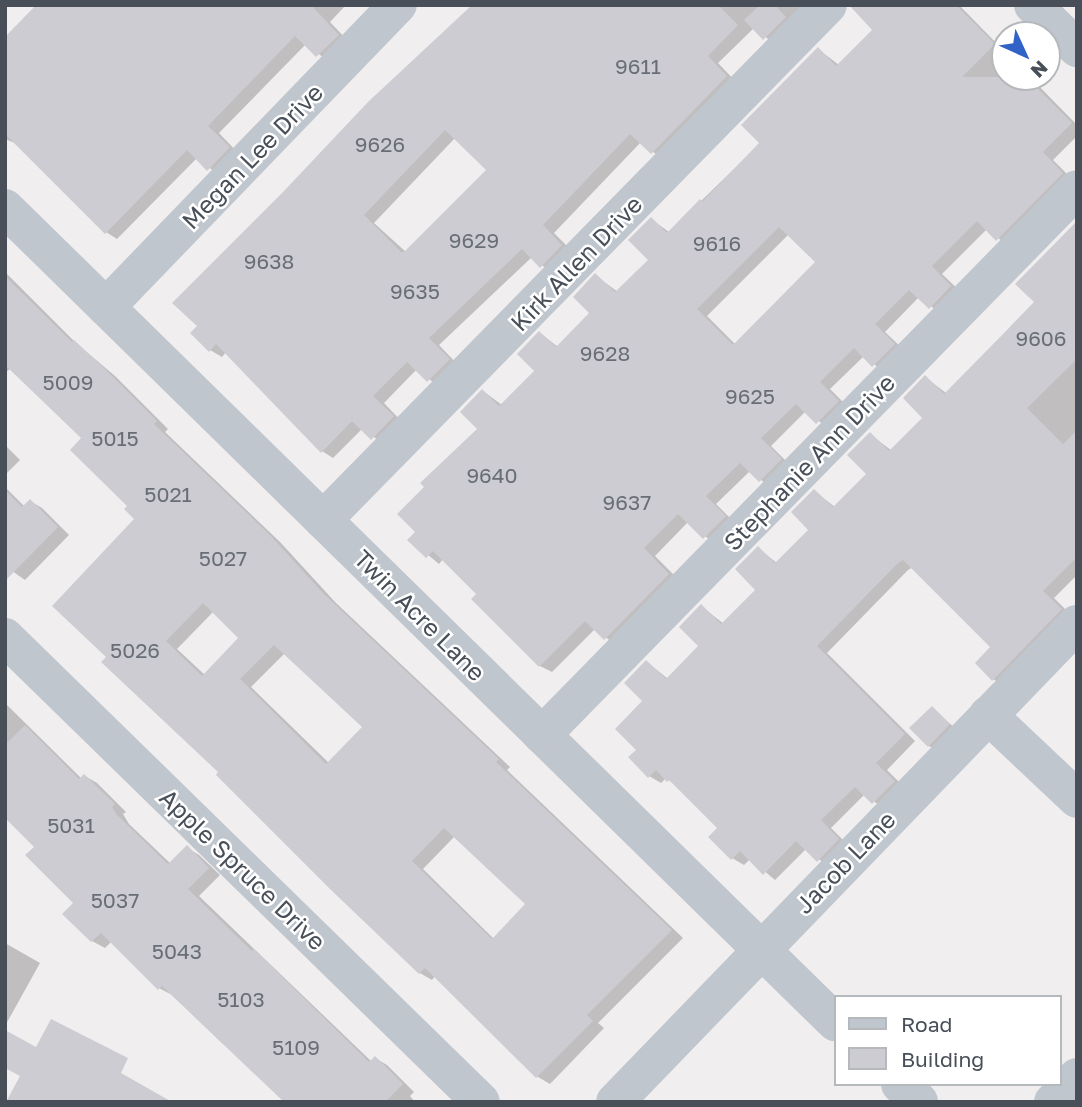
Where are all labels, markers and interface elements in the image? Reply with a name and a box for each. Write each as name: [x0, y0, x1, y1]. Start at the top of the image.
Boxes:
north arrow: [991, 21, 1061, 91]
house number: 9611: [615, 53, 661, 79]
text: N: [1027, 57, 1053, 83]
street label: Megan Lee Drive: [176, 78, 328, 234]
house number: 9626: [355, 131, 405, 157]
street label: Kirk Allen Drive: [504, 189, 648, 337]
house number: 9629: [449, 227, 499, 253]
house number: 9616: [693, 230, 741, 256]
house number: 9638: [244, 248, 294, 274]
house number: 9635: [390, 278, 440, 304]
house number: 9606: [1015, 325, 1067, 351]
house number: 9628: [580, 340, 630, 366]
street label: Stephanie Ann Drive: [717, 368, 901, 556]
house number: 5009: [43, 369, 93, 395]
house number: 9625: [725, 383, 775, 409]
house number: 5015: [91, 425, 139, 451]
house number: 9640: [466, 462, 518, 488]
house number: 5021: [144, 481, 192, 507]
house number: 9637: [603, 489, 651, 515]
street label: Twin Acre Lane: [348, 543, 492, 687]
house number: 5027: [199, 545, 247, 571]
house number: 5026: [110, 637, 160, 663]
street label: Apple Spruce Drive: [154, 782, 332, 956]
street label: Jacob Lane: [789, 805, 901, 919]
house number: 5031: [47, 812, 95, 838]
house number: 5037: [91, 887, 139, 913]
house number: 5043: [152, 938, 202, 964]
house number: 5103: [217, 986, 265, 1012]
legend: [834, 995, 1061, 1086]
text: Road: [901, 1011, 952, 1037]
house number: 5109: [272, 1034, 320, 1060]
text: Building: [901, 1046, 984, 1072]

